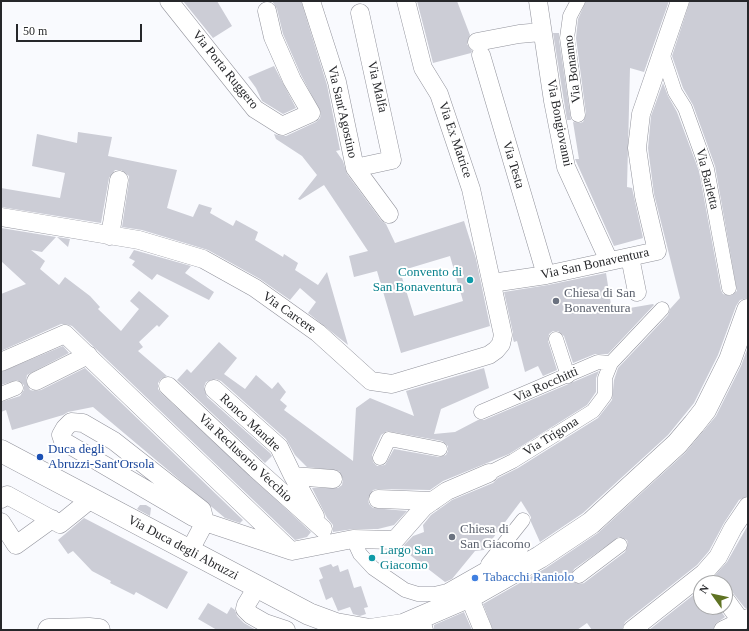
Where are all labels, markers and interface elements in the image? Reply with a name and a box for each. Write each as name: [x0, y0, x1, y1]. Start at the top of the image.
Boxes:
scale bar: [18, 16, 144, 42]
text: 50 m: [23, 24, 47, 38]
street label: Via Porta Ruggero: [189, 28, 261, 112]
street label: Via Bonanno: [561, 34, 585, 104]
street label: Via Malfa: [364, 60, 390, 114]
street label: Via Sant'Agostino: [324, 64, 360, 160]
street label: Via Bongiovanni: [543, 78, 575, 168]
street label: Via Ex Matrice: [435, 100, 475, 180]
street label: Via Testa: [498, 140, 528, 190]
street label: Via Barletta: [692, 147, 722, 211]
street label: Via San Bonaventura: [539, 245, 651, 283]
place label: Convento di San Bonaventura: [373, 265, 462, 296]
marker: Convento di San Bonaventura: [465, 275, 475, 285]
place label: Chiesa di San Bonaventura: [564, 286, 635, 317]
street label: Via Carcere: [259, 289, 319, 337]
marker: Chiesa di San Bonaventura: [551, 296, 561, 306]
street label: Via Rocchitti: [511, 364, 581, 406]
street label: Ronco Mandre: [216, 391, 284, 455]
street label: Via Reclusorio Vecchio: [195, 410, 295, 506]
street label: Via Trigona: [521, 414, 581, 460]
place label: Duca degli Abruzzi-Sant'Orsola: [48, 442, 154, 473]
marker: Duca degli Abruzzi-Sant'Orsola: [35, 452, 45, 462]
street label: Via Duca degli Abruzzi: [125, 512, 241, 584]
place label: Chiesa di San Giacomo: [460, 522, 530, 553]
marker: Chiesa di San Giacomo: [447, 532, 457, 542]
place label: Largo San Giacomo: [380, 543, 434, 574]
marker: Largo San Giacomo: [367, 553, 377, 563]
place label: Tabacchi Raniolo: [483, 570, 574, 586]
marker: Tabacchi Raniolo: [470, 573, 480, 583]
north arrow: [693, 575, 733, 615]
text: N: [697, 582, 711, 596]

